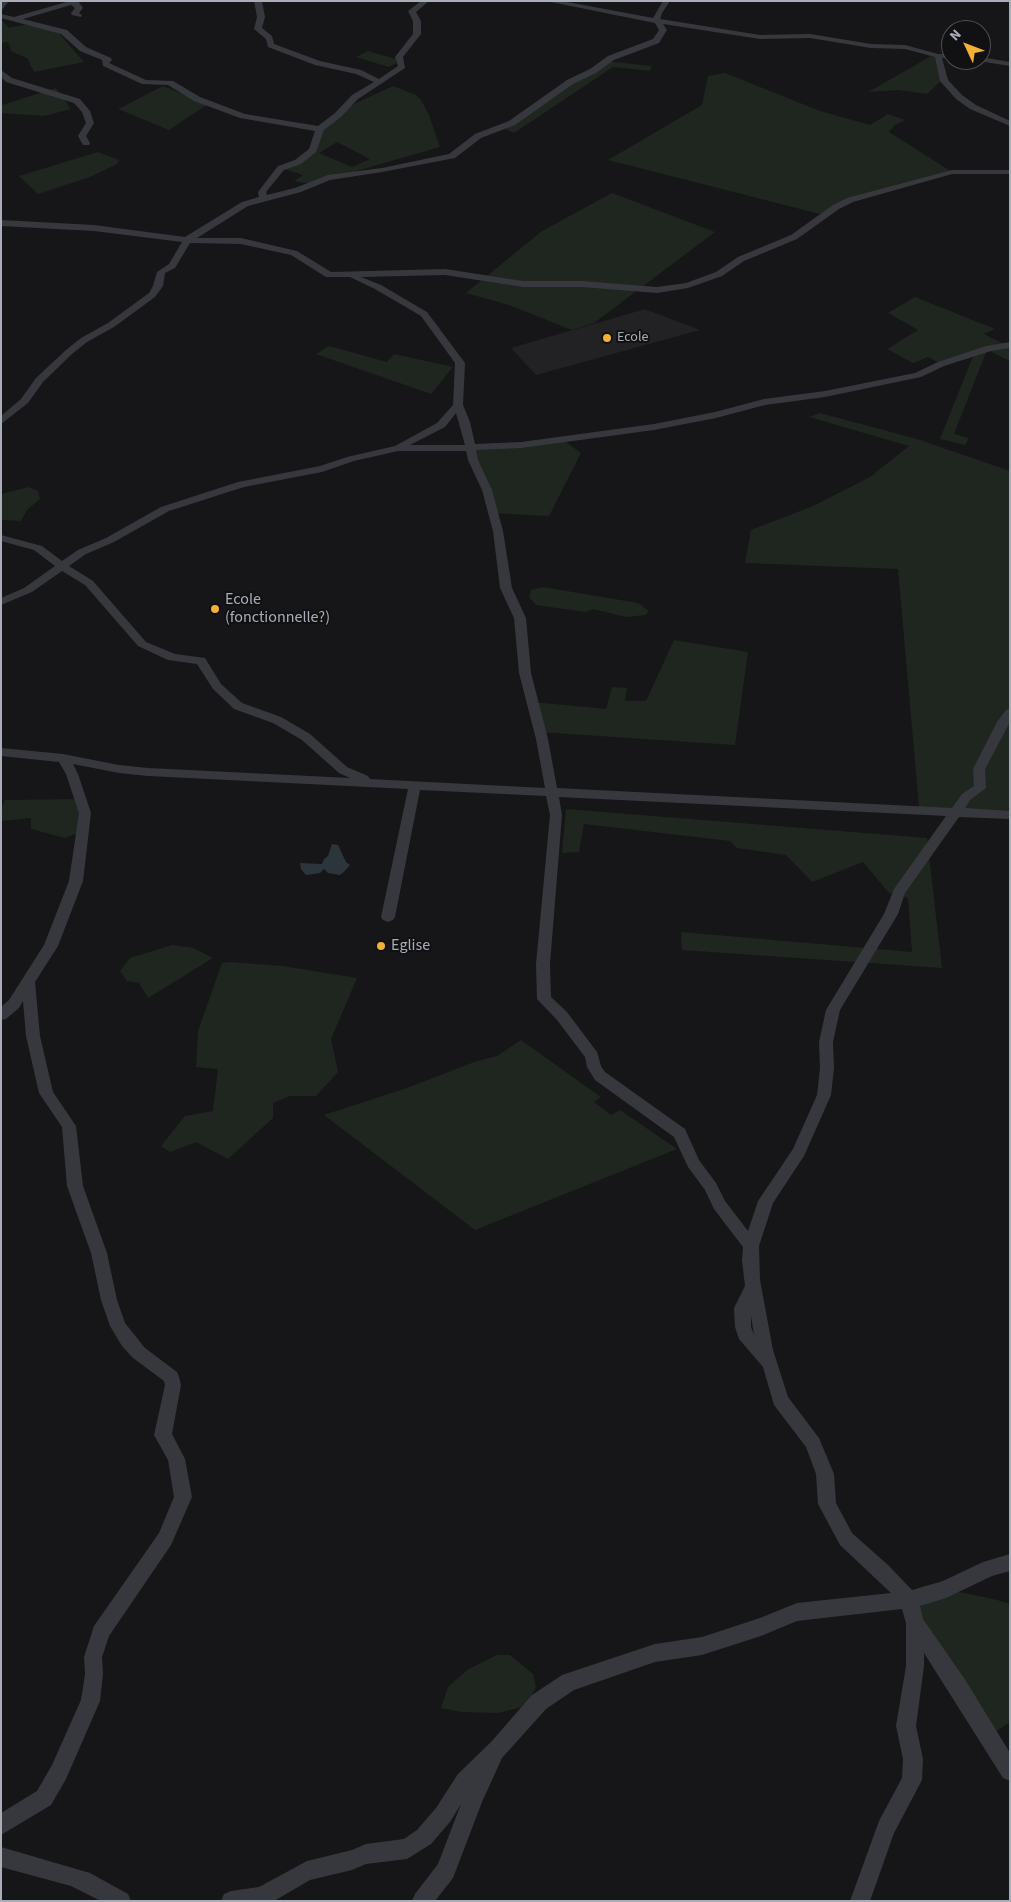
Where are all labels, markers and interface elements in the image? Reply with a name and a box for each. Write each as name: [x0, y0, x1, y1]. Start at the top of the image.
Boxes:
north arrow: [941, 20, 991, 70]
text: N: [945, 25, 966, 46]
place label: Ecole: [617, 330, 648, 346]
marker: Ecole: [601, 332, 613, 344]
place label: Ecole (fonctionnelle?): [225, 590, 330, 628]
marker: Ecole (fonctionnelle?): [209, 603, 221, 615]
place label: Eglise: [391, 936, 430, 956]
marker: Eglise: [375, 940, 387, 952]

